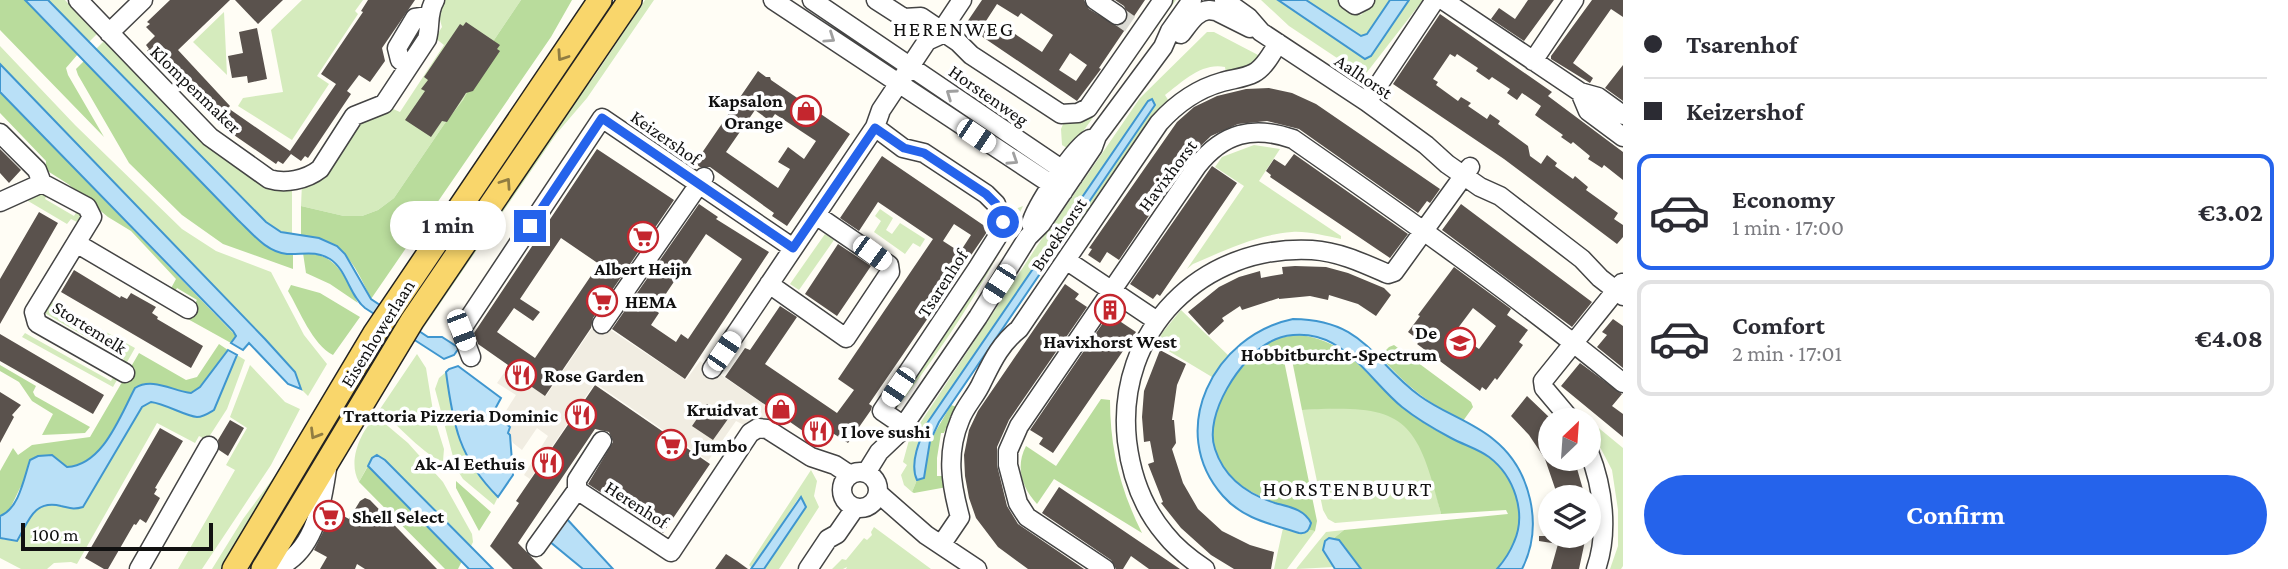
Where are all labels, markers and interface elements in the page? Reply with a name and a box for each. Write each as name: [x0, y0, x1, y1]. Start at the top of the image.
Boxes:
district label: HERENWEG: [893, 17, 1015, 41]
one-way arrow: [822, 30, 835, 42]
text: Tsarenhof: [1686, 30, 1797, 59]
street label: Klompenmaker: [146, 41, 245, 138]
one-way arrow: [557, 49, 570, 62]
street label: Aalhorst: [1331, 50, 1397, 104]
street label: Horstenweg: [945, 60, 1032, 130]
place label: Kapsalon Orange: [708, 90, 783, 133]
one-way arrow: [946, 90, 959, 102]
shop icon: Kapsalon Orange: [789, 94, 823, 128]
text: Keizershof: [1686, 97, 1803, 126]
street label: Keizershof: [627, 106, 706, 170]
car: [953, 116, 1000, 156]
street label: Havixhorst: [1134, 135, 1201, 215]
one-way arrow: [1005, 152, 1018, 164]
one-way arrow: [498, 178, 510, 191]
icon: car: [1648, 181, 1711, 244]
text: Economy: [1732, 185, 1835, 214]
street label: Broekhorst: [1026, 193, 1091, 275]
text: €3.02: [2198, 198, 2263, 227]
callout: 1 min: [390, 202, 505, 250]
route start: [987, 206, 1019, 238]
route end: [514, 210, 546, 242]
text: 1 min: [422, 212, 474, 238]
text: 1 min · 17:00: [1732, 214, 1844, 240]
supermarket icon: Albert Heijn: [626, 220, 660, 254]
car: [849, 232, 896, 274]
street label: Tsarenhof: [913, 245, 973, 321]
place label: Albert Heijn: [593, 258, 692, 280]
car: [979, 261, 1020, 307]
street label: Eisenhowerlaan: [336, 276, 419, 391]
supermarket icon: HEMA: [585, 284, 619, 318]
place label: HEMA: [625, 291, 677, 312]
building icon: Havixhorst West: [1093, 293, 1127, 327]
street label: Stortemelk: [49, 296, 131, 359]
car: [444, 307, 479, 353]
icon: car: [1648, 307, 1711, 370]
text: Comfort: [1732, 311, 1825, 340]
place label: De Hobbitburcht-Spectrum: [1241, 322, 1437, 365]
text: €4.08: [2195, 324, 2263, 353]
school or university icon: De Hobbitburcht-Spectrum: [1443, 326, 1477, 360]
car: [704, 328, 745, 374]
place label: Havixhorst West: [1043, 331, 1177, 352]
text: 2 min · 17:01: [1732, 340, 1842, 366]
restaurant icon: Rose Garden: [504, 358, 538, 392]
car: [878, 364, 919, 410]
place label: Rose Garden: [544, 365, 644, 386]
shop icon: Kruidvat: [764, 392, 798, 426]
restaurant icon: Trattoria Pizzeria Dominic: [564, 398, 598, 432]
place label: Kruidvat: [686, 399, 758, 420]
place label: Trattoria Pizzeria Dominic: [343, 405, 558, 426]
north arrow: [1538, 408, 1601, 471]
map controls: [1538, 408, 1601, 548]
restaurant icon: I love sushi: [801, 414, 835, 448]
place label: I love sushi: [841, 421, 931, 442]
one-way arrow: [310, 426, 323, 439]
supermarket icon: Jumbo: [654, 428, 688, 462]
place label: Jumbo: [692, 435, 747, 456]
restaurant icon: Ak-Al Eethuis: [531, 446, 565, 480]
place label: Ak-Al Eethuis: [413, 453, 525, 474]
button: Confirm: [1644, 475, 2267, 555]
street label: Herenhof: [601, 476, 673, 533]
district label: HORSTENBUURT: [1263, 477, 1433, 501]
button: layers: [1538, 485, 1601, 548]
supermarket icon: Shell Select: [312, 499, 346, 533]
place label: Shell Select: [352, 506, 444, 527]
scale bar: [21, 520, 214, 552]
text: 100 m: [32, 524, 79, 545]

